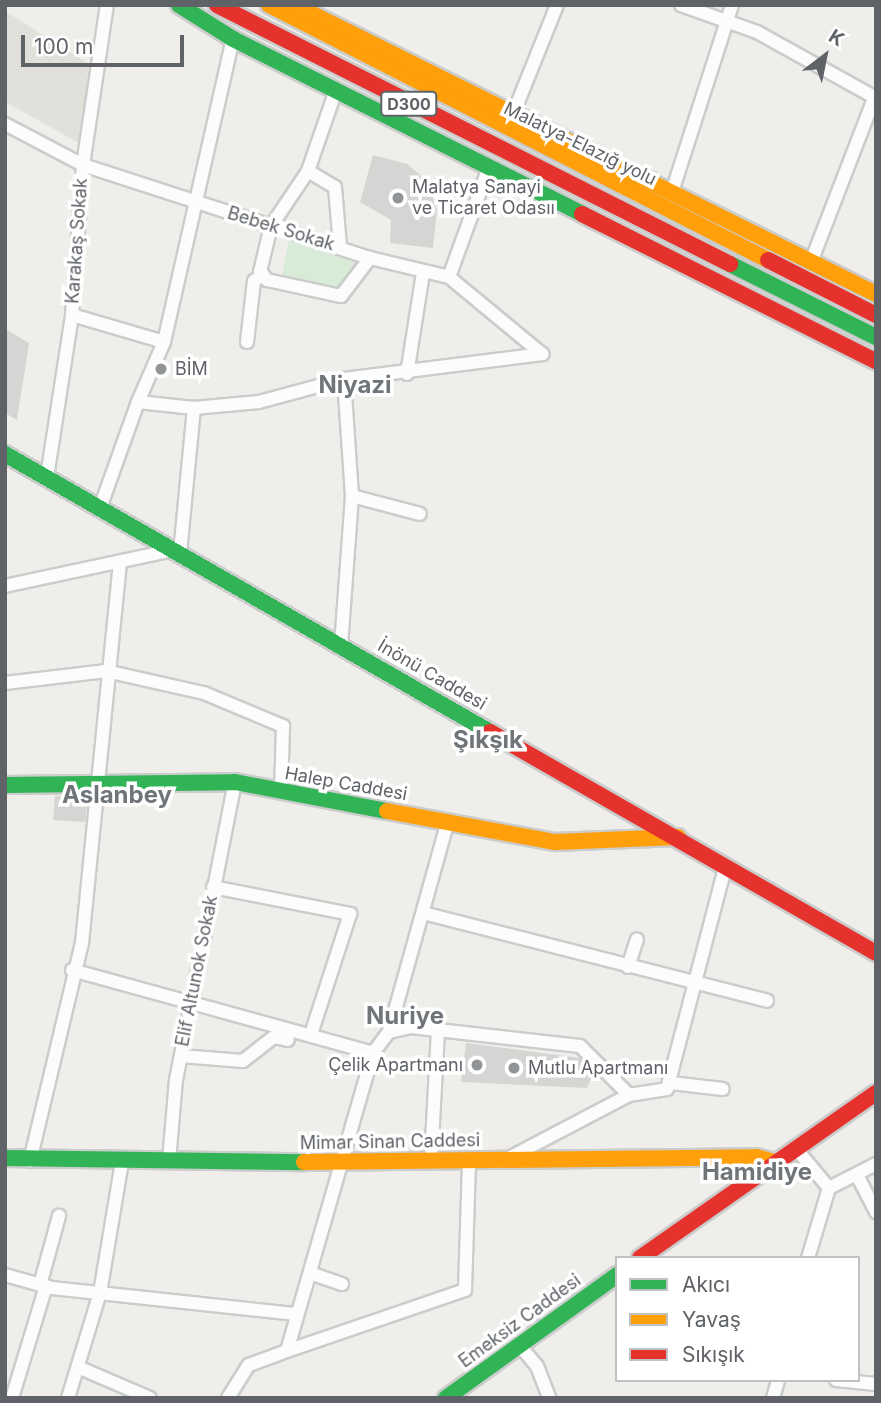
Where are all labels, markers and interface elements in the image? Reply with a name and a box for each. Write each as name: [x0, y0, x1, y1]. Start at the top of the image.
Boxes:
scale bar: [24, 21, 187, 65]
north arrow: [790, 21, 860, 91]
text: K: [824, 24, 848, 51]
text: 100 m: [34, 34, 93, 59]
road number: D300: [379, 92, 439, 116]
street label: Malatya-Elazığ yolu: [500, 98, 660, 190]
street label: Karakaş Sokak: [62, 177, 92, 305]
place label: Malatya Sanayi ve Ticaret Odasıı: [412, 177, 555, 220]
marker: Malatya Sanayi ve Ticaret Odasıı: [390, 190, 406, 206]
street label: Bebek Sokak: [225, 202, 337, 256]
place label: BİM: [175, 358, 208, 380]
marker: BİM: [153, 361, 169, 377]
district label: Niyazi: [318, 371, 392, 399]
street label: İnönü Caddesi: [374, 635, 490, 715]
district label: Şıkşık: [453, 726, 523, 754]
street label: Halep Caddesi: [283, 763, 409, 805]
district label: Aslanbey: [62, 781, 172, 809]
street label: Elif Altunok Sokak: [172, 894, 222, 1048]
district label: Nuriye: [366, 1002, 444, 1030]
place label: Çelik Apartmanı: [328, 1054, 463, 1076]
marker: Çelik Apartmanı: [469, 1057, 485, 1073]
place label: Mutlu Apartmanı: [528, 1057, 668, 1079]
marker: Mutlu Apartmanı: [506, 1060, 522, 1076]
street label: Mimar Sinan Caddesi: [300, 1130, 480, 1154]
district label: Hamidiye: [702, 1158, 812, 1186]
legend: [615, 1256, 860, 1382]
street label: Emeksiz Caddesi: [455, 1270, 585, 1372]
text: Akıcı: [682, 1272, 730, 1297]
text: Yavaş: [682, 1307, 741, 1332]
text: Sıkışık: [682, 1342, 745, 1367]

